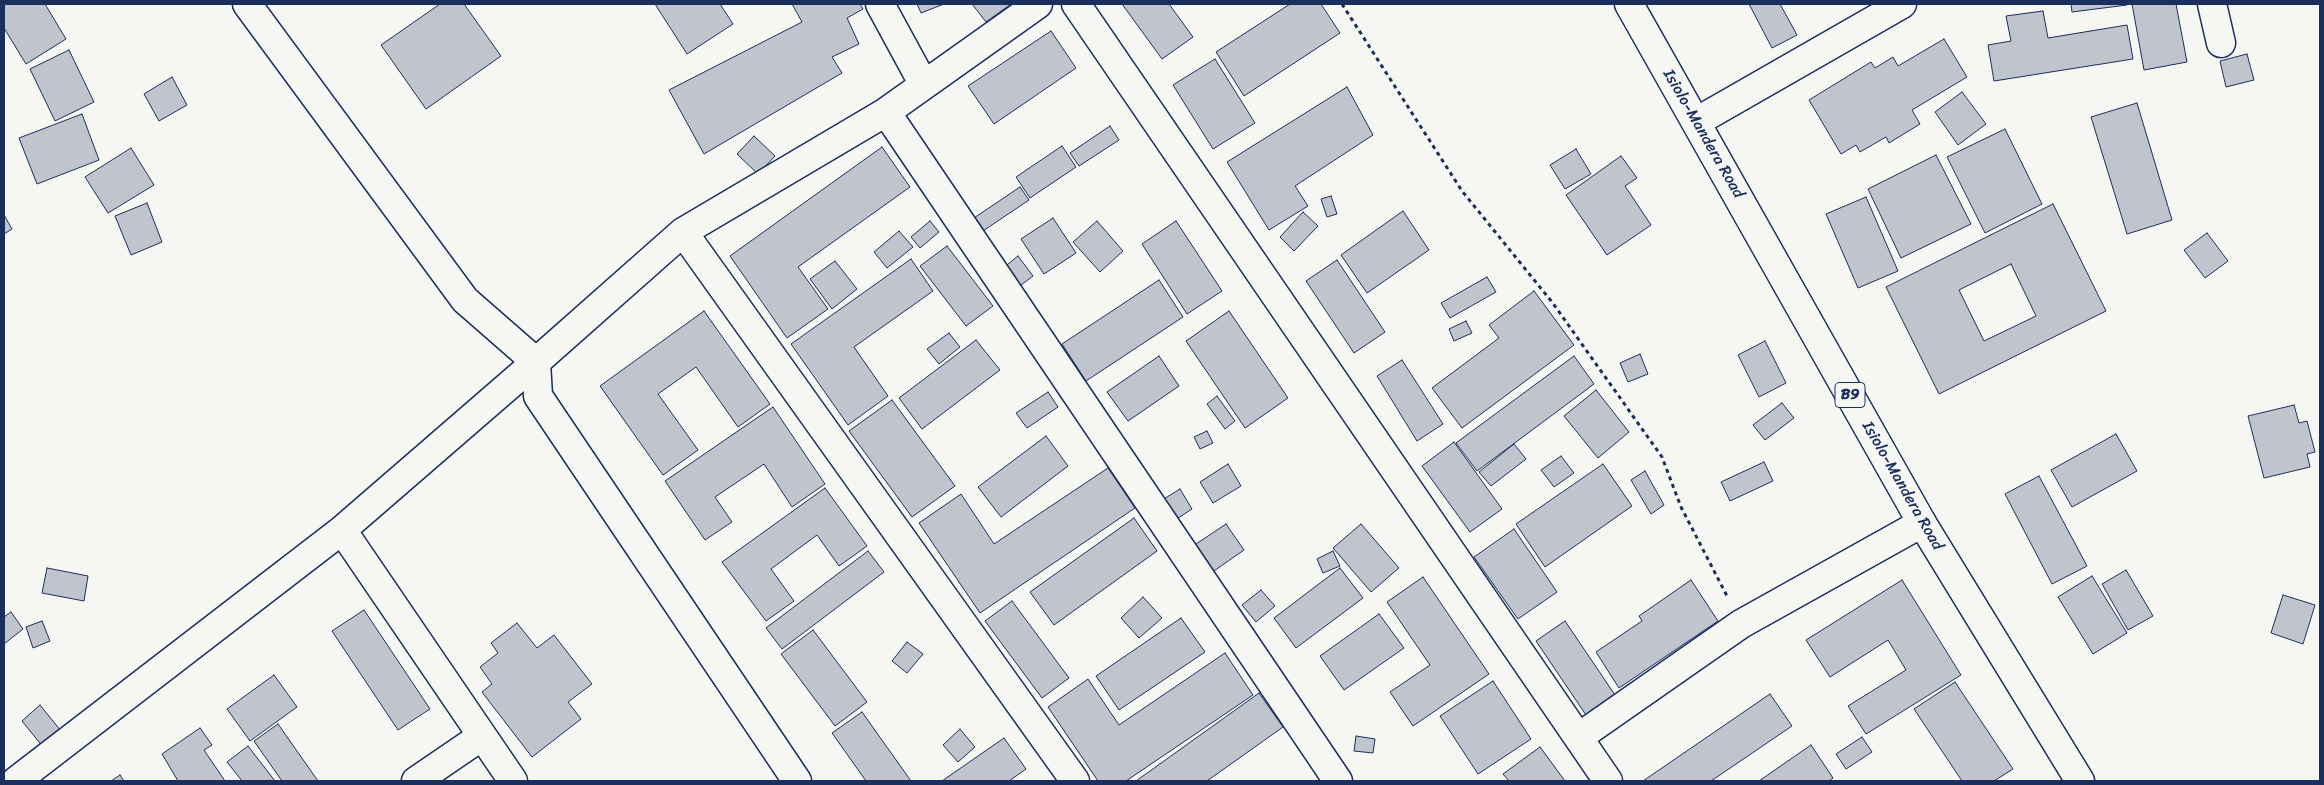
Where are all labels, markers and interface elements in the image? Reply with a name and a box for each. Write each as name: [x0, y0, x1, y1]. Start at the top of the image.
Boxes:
street label: Isiolo-Mandera Road: [1658, 66, 1748, 202]
road number: B9: [1835, 382, 1865, 408]
street label: Isiolo-Mandera Road: [1857, 418, 1947, 554]

